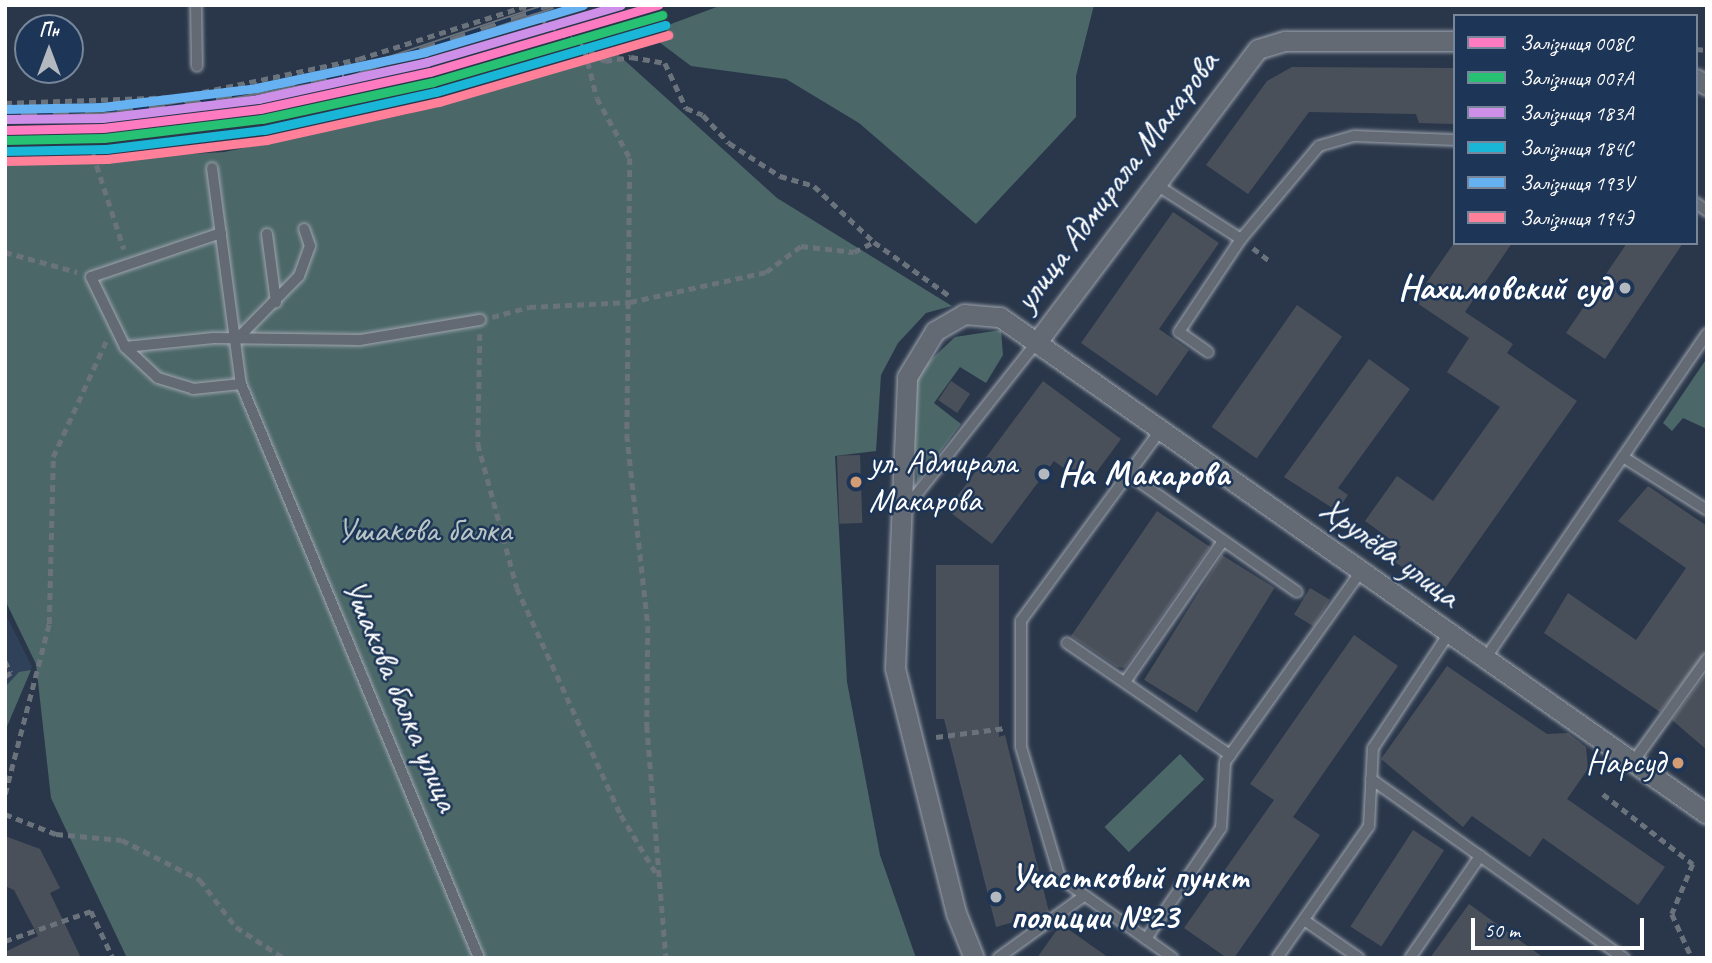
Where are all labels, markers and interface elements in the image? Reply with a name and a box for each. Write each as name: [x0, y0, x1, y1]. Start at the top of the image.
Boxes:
north arrow: [14, 14, 84, 84]
legend: [1453, 14, 1698, 245]
text: Пн: [39, 18, 59, 42]
text: Залізниця 008С: [1520, 30, 1633, 56]
street label: улица Адмирала Макарова: [1003, 40, 1229, 322]
text: Залізниця 007А: [1520, 65, 1633, 91]
text: Залізниця 183А: [1520, 100, 1633, 126]
text: Залізниця 184С: [1520, 135, 1633, 161]
text: Залізниця 193У: [1520, 170, 1634, 196]
text: Залізниця 194Э: [1520, 205, 1633, 231]
place label: Нахимовский суд: [1398, 267, 1611, 309]
marker: Нахимовский суд: [1617, 280, 1633, 296]
place label: ул. Адмирала Макарова: [869, 443, 1017, 521]
place label: На Макарова: [1058, 453, 1229, 495]
marker: На Макарова: [1036, 466, 1052, 482]
marker: ул. Адмирала Макарова: [849, 475, 863, 489]
street label: Хрулёва улица: [1311, 486, 1469, 618]
park label: Ушакова балка: [336, 509, 512, 551]
street label: Ушакова балка улица: [333, 571, 469, 819]
place label: Нарсуд: [1586, 743, 1665, 783]
marker: Нарсуд: [1671, 756, 1685, 770]
place label: Участковый пункт полиции №23: [1010, 856, 1248, 938]
marker: Участковый пункт полиции №23: [988, 889, 1004, 905]
scale bar: [1474, 904, 1647, 948]
text: 50 m: [1484, 917, 1520, 943]

